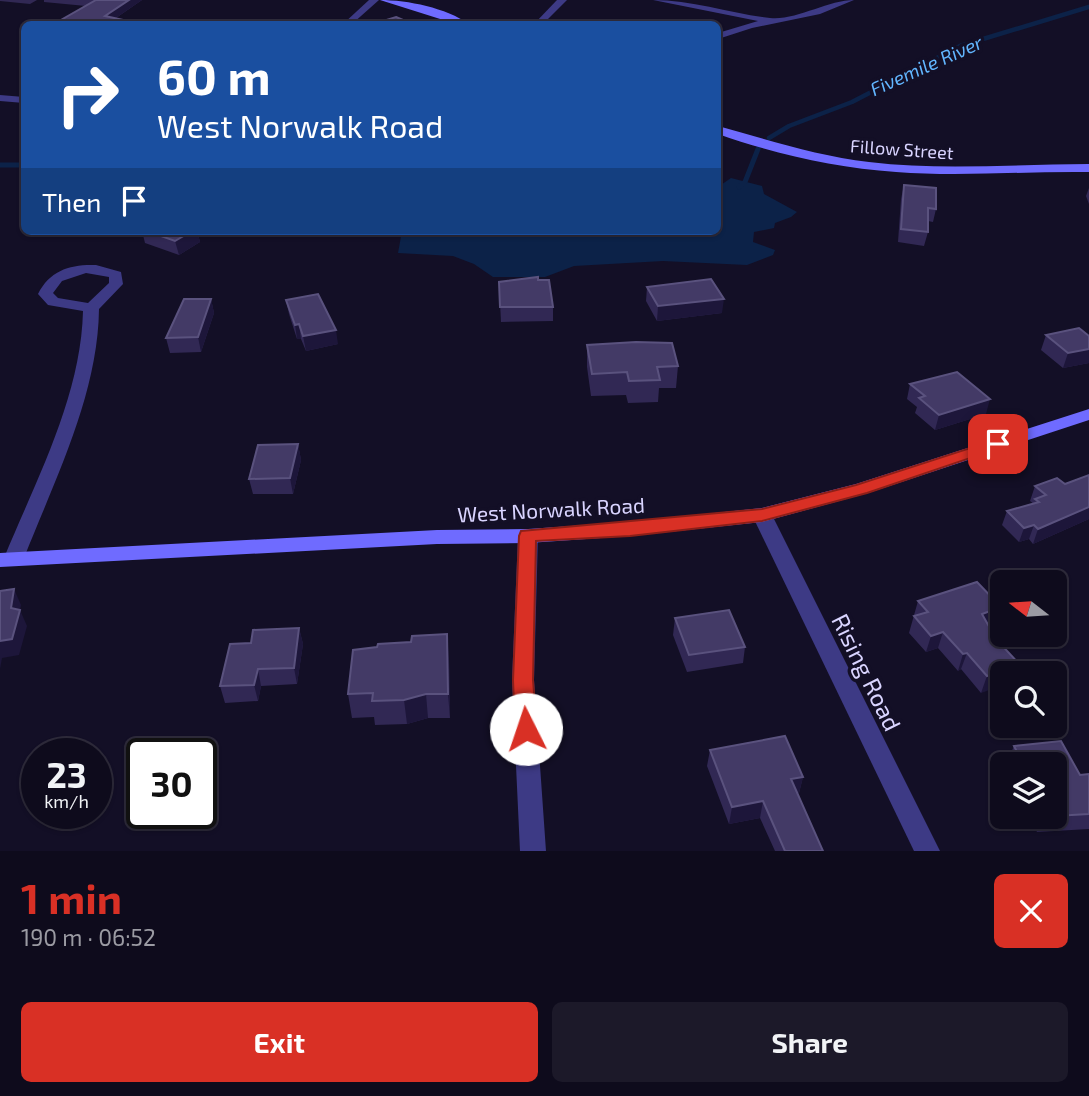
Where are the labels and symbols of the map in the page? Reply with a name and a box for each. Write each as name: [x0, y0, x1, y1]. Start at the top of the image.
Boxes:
water label: Fivemile River: [866, 30, 986, 100]
street label: Fillow Street: [850, 134, 955, 164]
pin: [968, 414, 1028, 474]
street label: West Norwalk Road: [457, 492, 645, 526]
north arrow: [990, 570, 1068, 648]
street label: Rising Road: [826, 609, 908, 735]
position arrow: [489, 692, 563, 766]
speed limit sign: 30: [126, 738, 217, 829]

